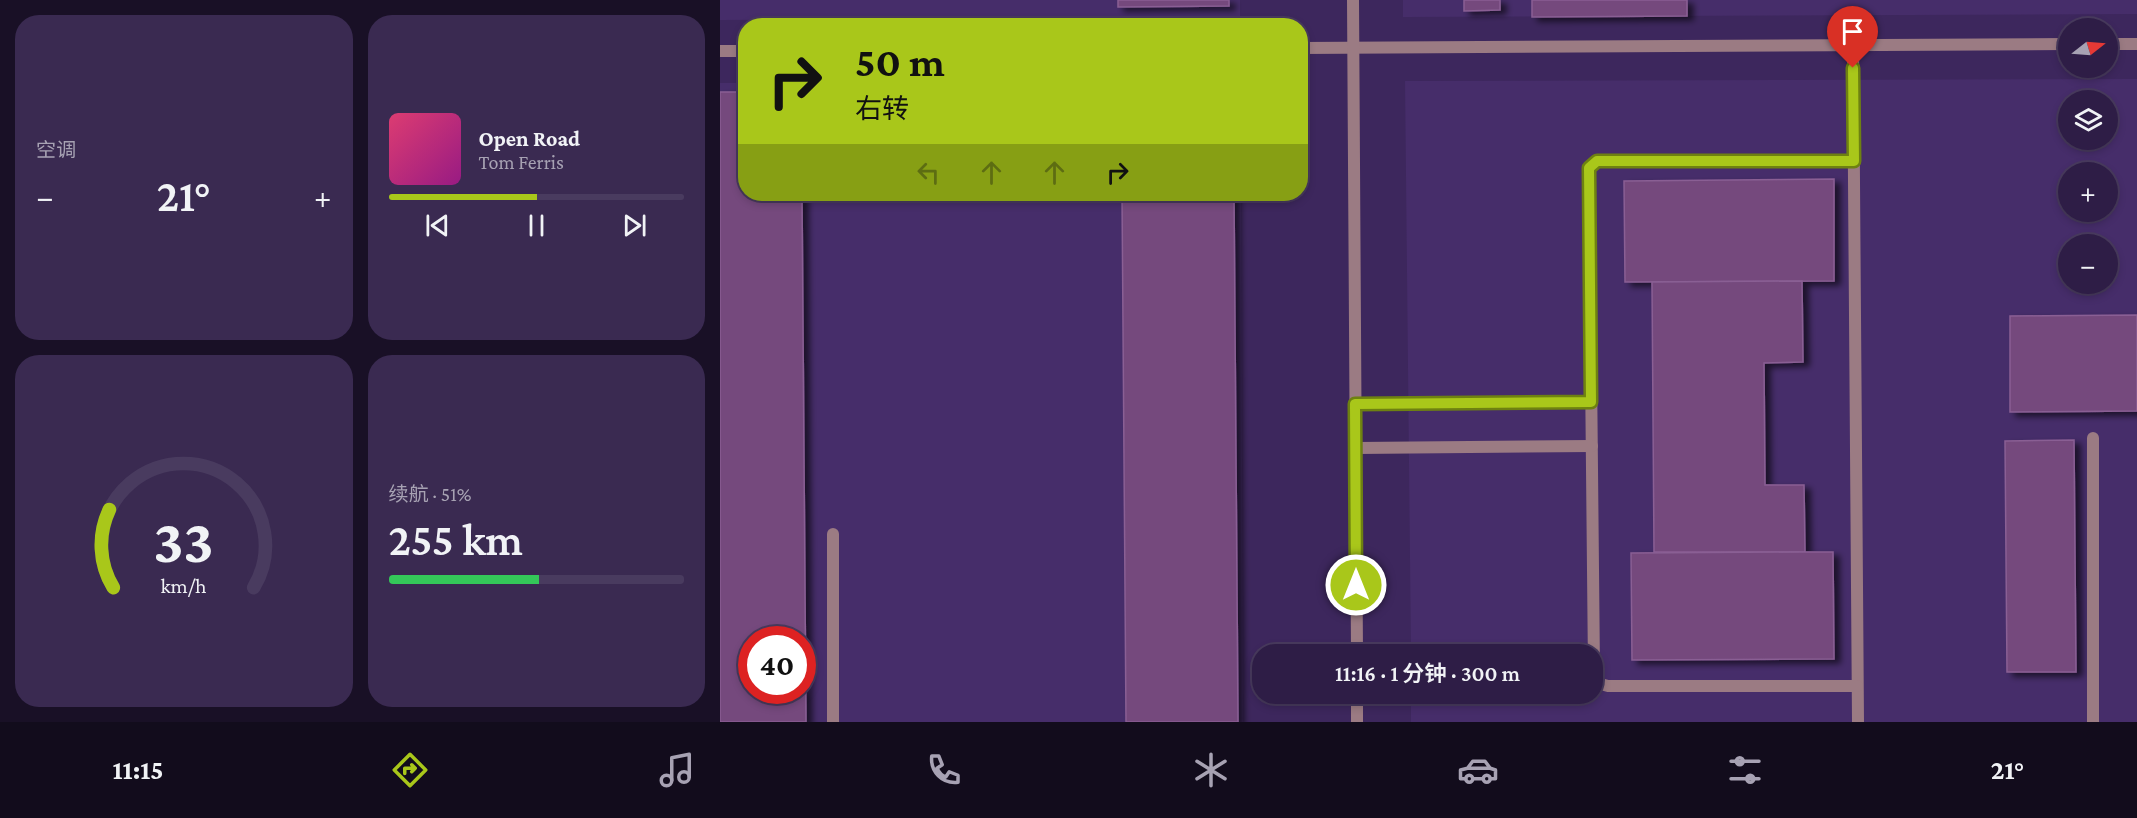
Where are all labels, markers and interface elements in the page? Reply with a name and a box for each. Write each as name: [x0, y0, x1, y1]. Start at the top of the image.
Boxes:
pin: [1827, 6, 1878, 68]
icon: arrive: [1836, 15, 1869, 48]
north arrow: [2058, 18, 2118, 78]
map controls: [2058, 18, 2118, 294]
text: 50 m: [855, 38, 945, 85]
icon: right: [756, 42, 834, 120]
button: layers: [2058, 90, 2118, 150]
text: 右转: [855, 94, 909, 124]
text: Open Road: [479, 126, 580, 151]
text: 空调: [36, 139, 76, 161]
text: Tom Ferris: [479, 151, 564, 173]
icon: left: [912, 156, 945, 189]
icon: ahead: [975, 156, 1008, 189]
icon: ahead: [1038, 156, 1071, 189]
icon: right: [1101, 156, 1134, 189]
button: +: [2058, 162, 2118, 222]
text: 21°: [157, 171, 211, 221]
text: −: [36, 178, 53, 215]
text: +: [314, 178, 331, 215]
icon: previous: [421, 209, 454, 242]
icon: pause: [520, 209, 553, 242]
icon: next: [618, 209, 651, 242]
button: −: [2058, 234, 2118, 294]
text: 续航 · 51%: [389, 483, 472, 505]
text: 33: [153, 506, 214, 575]
text: 255 km: [389, 515, 523, 565]
position arrow: [1324, 553, 1388, 617]
text: km/h: [161, 574, 207, 598]
speed limit sign: 40: [738, 626, 816, 704]
text: 11:16 · 1 分钟 · 300 m: [1335, 661, 1520, 686]
icon: directions: [389, 749, 431, 791]
icon: music: [656, 749, 698, 791]
icon: phone: [923, 749, 965, 791]
icon: climate: [1190, 749, 1232, 791]
icon: car: [1457, 749, 1499, 791]
icon: filters: [1724, 749, 1766, 791]
text: 11:15: [113, 755, 164, 785]
text: 21°: [1991, 755, 2024, 785]

